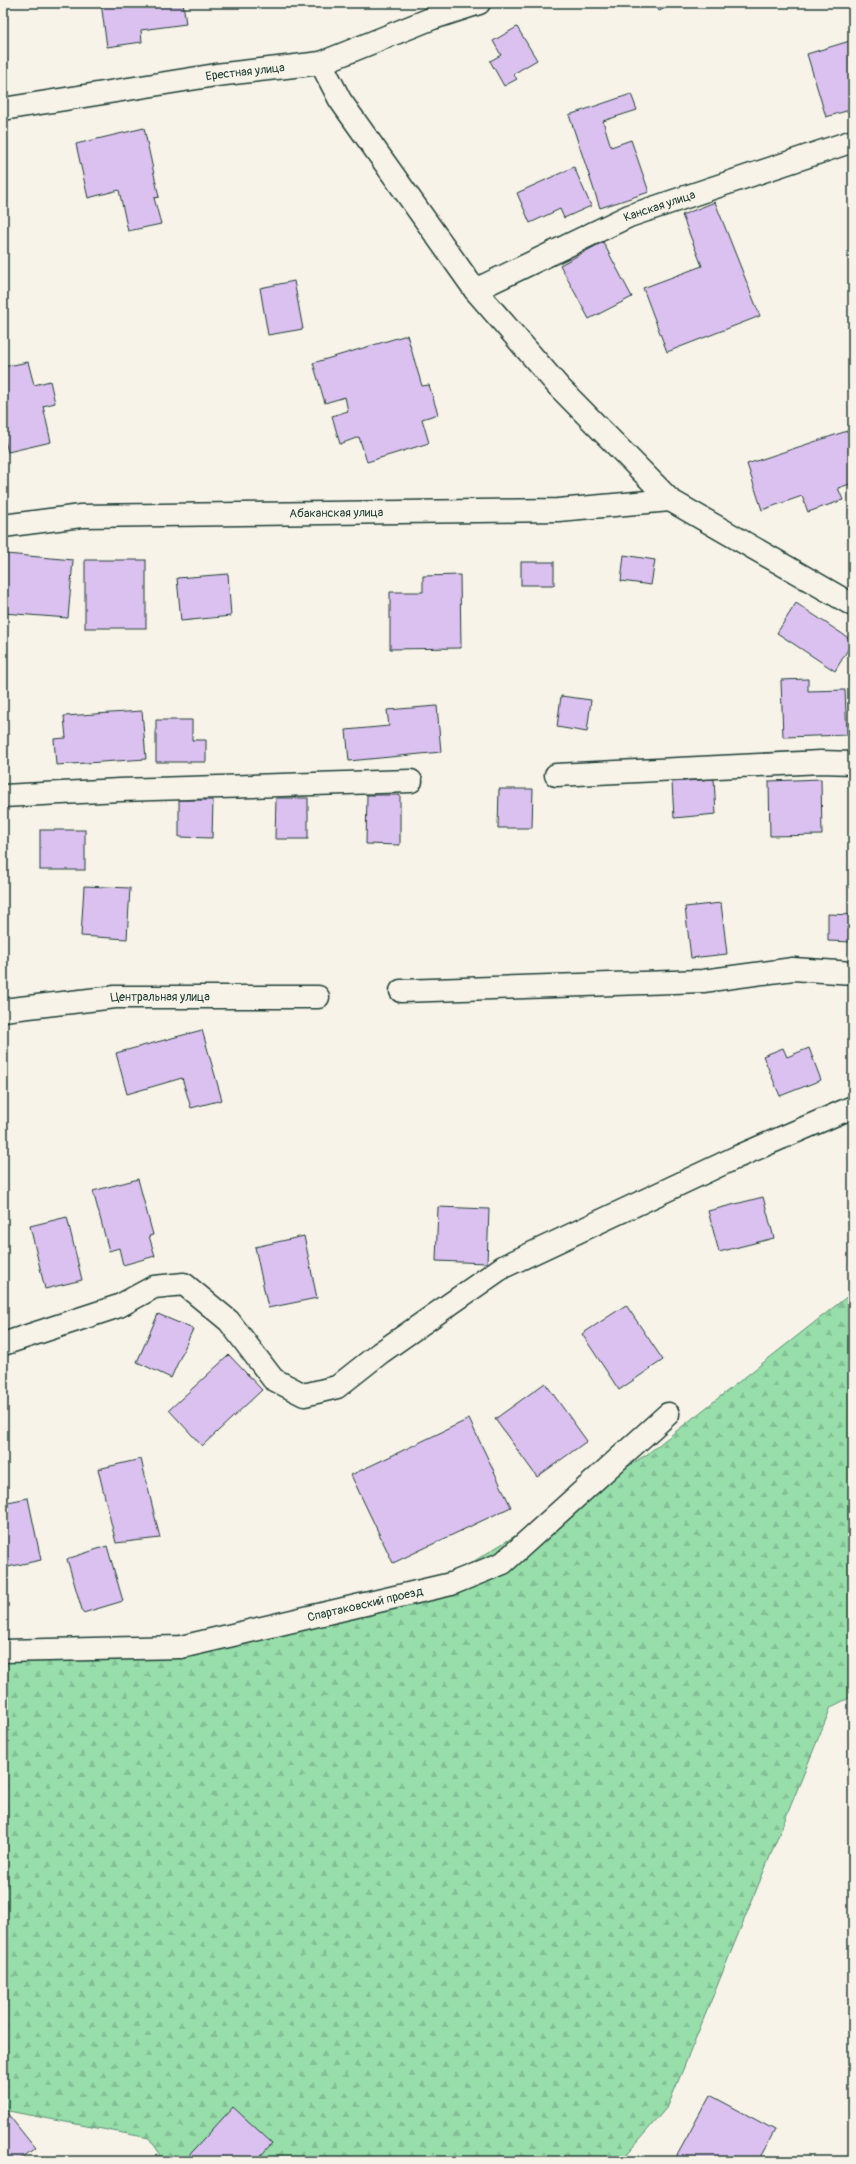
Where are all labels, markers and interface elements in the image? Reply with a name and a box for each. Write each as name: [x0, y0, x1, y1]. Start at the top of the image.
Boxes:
street label: Ерестная улица: [205, 60, 286, 85]
street label: Канская улица: [621, 187, 698, 225]
street label: Абаканская улица: [289, 505, 384, 521]
street label: Центральная улица: [110, 990, 210, 1005]
street label: Спартаковский проезд: [306, 1584, 425, 1625]

